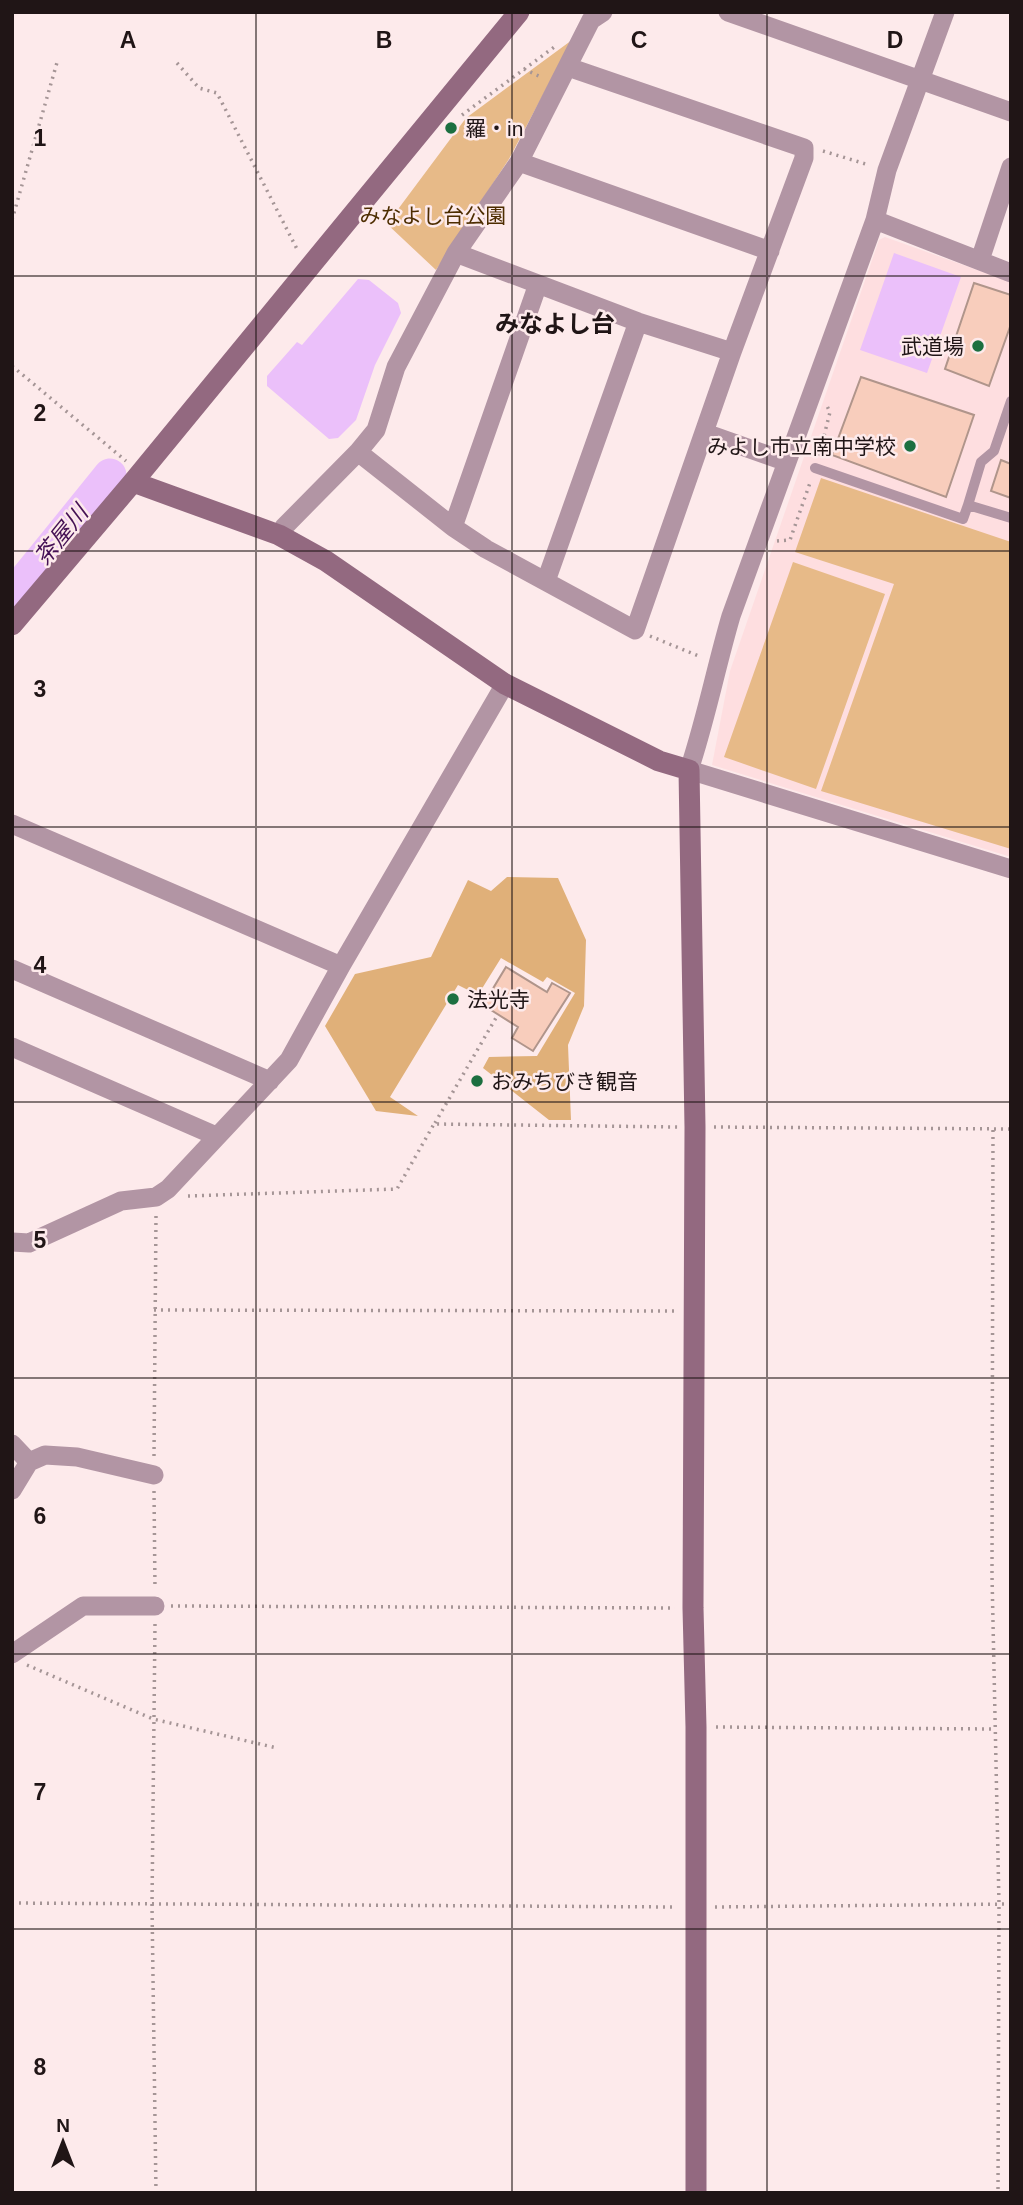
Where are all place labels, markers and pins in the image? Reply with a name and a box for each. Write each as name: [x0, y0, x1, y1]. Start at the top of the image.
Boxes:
place label: 羅・in: [465, 117, 523, 140]
marker: 羅・in: [443, 120, 459, 136]
place label: 武道場: [901, 335, 964, 358]
marker: 武道場: [970, 338, 986, 354]
place label: みよし市立南中学校: [707, 435, 896, 458]
marker: みよし市立南中学校: [902, 438, 918, 454]
place label: 法光寺: [467, 988, 530, 1011]
marker: 法光寺: [445, 991, 461, 1007]
place label: おみちびき観音: [491, 1070, 638, 1093]
marker: おみちびき観音: [469, 1073, 485, 1089]

